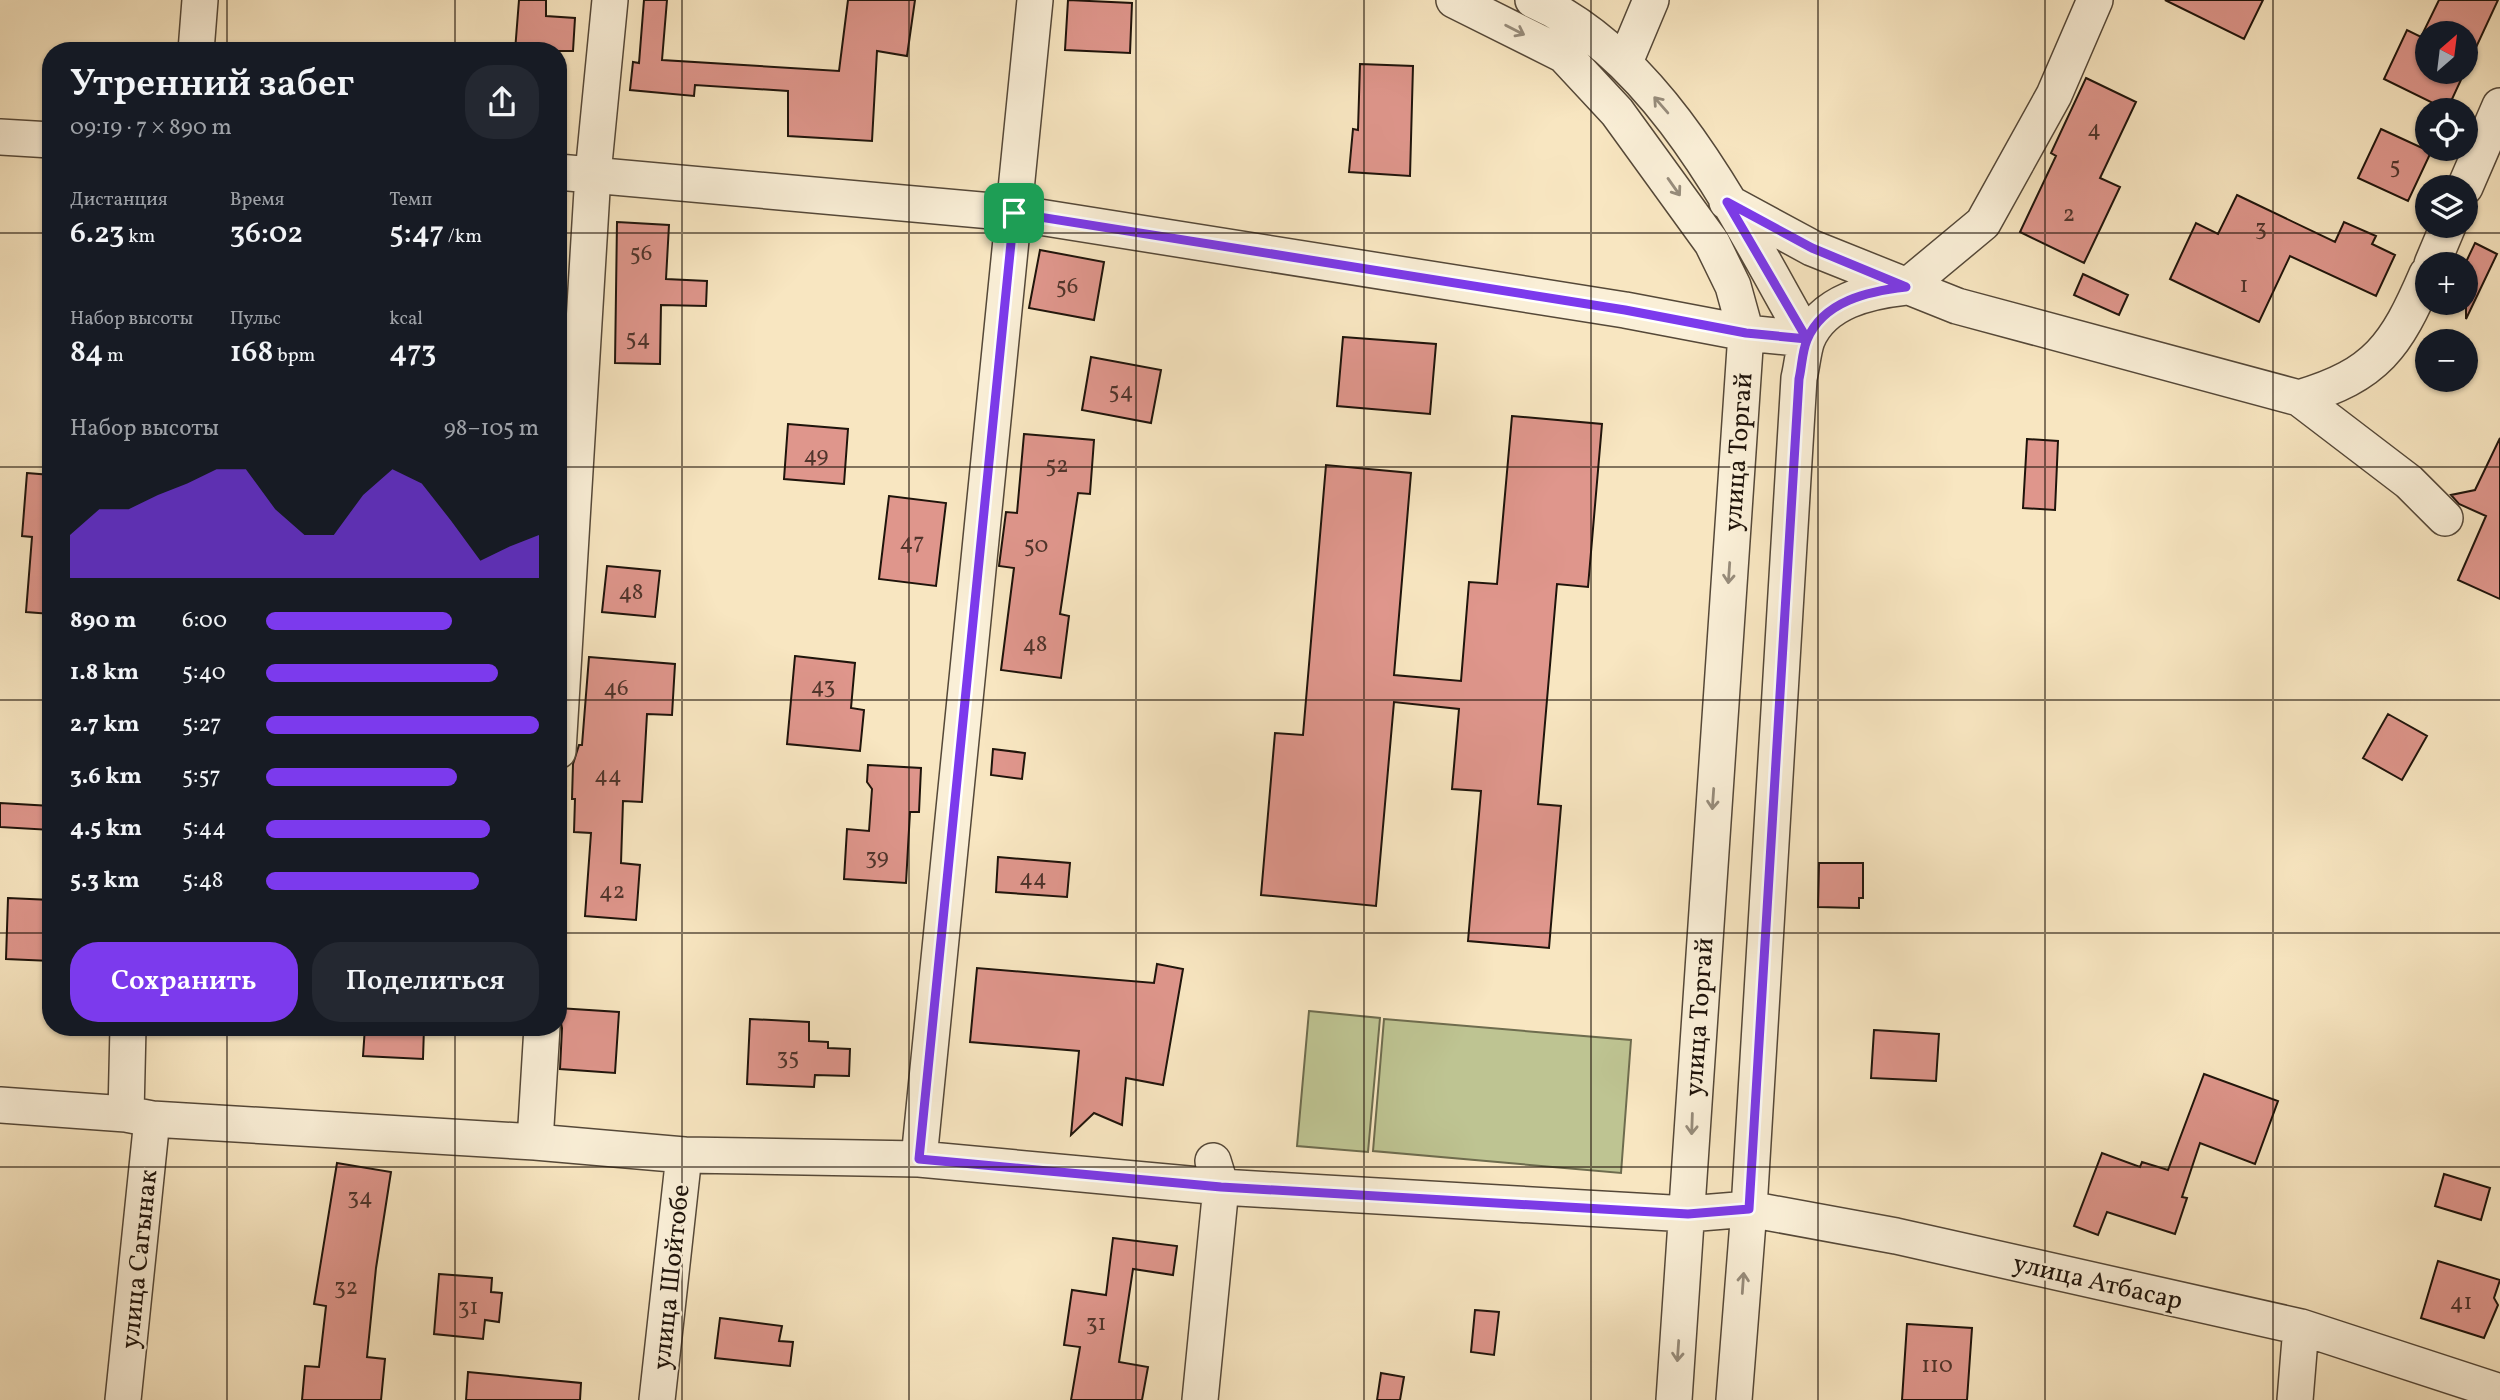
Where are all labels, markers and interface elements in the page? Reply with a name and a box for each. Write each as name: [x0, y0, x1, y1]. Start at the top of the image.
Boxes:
north arrow: [2415, 21, 2478, 84]
map controls: [2415, 21, 2478, 392]
one-way arrow: [1504, 23, 1525, 37]
text: Утренний забег: [70, 59, 354, 112]
button: share: [465, 65, 539, 139]
one-way arrow: [1654, 96, 1670, 114]
button: locate: [2415, 98, 2478, 161]
text: 09:19 · 7 × 890 m: [70, 112, 232, 144]
house number: 4: [2087, 114, 2101, 146]
house number: 5: [2389, 151, 2401, 183]
button: layers: [2415, 175, 2478, 238]
one-way arrow: [1667, 177, 1681, 196]
pin: [984, 183, 1044, 243]
text: Дистанция: [70, 187, 168, 213]
text: Время: [230, 187, 284, 213]
text: Темп: [389, 187, 432, 213]
icon: arrive: [995, 194, 1033, 232]
house number: 2: [2063, 199, 2075, 231]
text: 6.23: [70, 213, 124, 255]
text: 36:02: [230, 213, 303, 255]
text: 5:47: [389, 213, 444, 255]
house number: 3: [2255, 213, 2267, 245]
text: km: [124, 224, 155, 250]
text: /km: [444, 224, 482, 250]
house number: 56: [630, 238, 652, 270]
button: +: [2415, 252, 2478, 315]
house number: 1: [2240, 270, 2248, 302]
house number: 56: [1056, 271, 1078, 303]
text: Набор высоты: [70, 306, 193, 332]
text: Пульс: [230, 306, 281, 332]
text: kcal: [389, 306, 423, 332]
house number: 54: [626, 323, 650, 355]
button: −: [2415, 329, 2478, 392]
text: 84: [70, 332, 103, 374]
text: 168: [230, 332, 273, 374]
text: 473: [389, 332, 436, 374]
text: m: [103, 343, 124, 369]
text: bpm: [273, 343, 315, 369]
street label: улица Торгай: [1715, 372, 1762, 533]
house number: 54: [1109, 376, 1133, 408]
text: Набор высоты: [70, 413, 219, 445]
text: 98–105 m: [444, 413, 539, 445]
house number: 49: [804, 440, 829, 472]
house number: 52: [1045, 450, 1069, 482]
house number: 47: [900, 527, 924, 559]
house number: 50: [1024, 530, 1048, 562]
one-way arrow: [1722, 561, 1735, 583]
house number: 48: [619, 577, 643, 609]
text: 890 m: [70, 605, 136, 637]
text: 6:00: [182, 605, 227, 637]
house number: 48: [1023, 629, 1047, 661]
text: 1.8 km: [70, 657, 139, 689]
text: 5:40: [182, 657, 226, 689]
house number: 43: [811, 671, 835, 703]
house number: 46: [603, 673, 629, 705]
text: 2.7 km: [70, 709, 140, 741]
text: 5:27: [182, 709, 221, 741]
house number: 44: [594, 760, 622, 792]
text: 3.6 km: [70, 761, 142, 793]
text: 5:57: [182, 761, 221, 793]
one-way arrow: [1706, 788, 1719, 810]
text: 4.5 km: [70, 813, 142, 845]
text: 5:44: [182, 813, 226, 845]
house number: 39: [865, 842, 889, 874]
house number: 44: [1019, 863, 1047, 895]
text: 5.3 km: [70, 865, 140, 897]
text: 5:48: [182, 865, 223, 897]
house number: 42: [599, 876, 625, 908]
street label: улица Торгай: [1676, 937, 1723, 1098]
button: Сохранить: [70, 942, 298, 1022]
button: Поделиться: [312, 942, 539, 1022]
house number: 35: [777, 1042, 799, 1074]
one-way arrow: [1685, 1112, 1698, 1135]
street label: улица Сагынак: [113, 1168, 167, 1351]
house number: 34: [347, 1182, 373, 1214]
street label: улица Шойтобе: [644, 1183, 700, 1372]
street label: улица Атбасар: [2009, 1246, 2186, 1320]
house number: 32: [334, 1272, 358, 1304]
one-way arrow: [1737, 1272, 1750, 1295]
house number: 41: [2450, 1287, 2472, 1319]
house number: 31: [458, 1292, 478, 1324]
house number: 31: [1086, 1308, 1106, 1340]
one-way arrow: [1671, 1339, 1684, 1362]
house number: 110: [1921, 1350, 1953, 1382]

